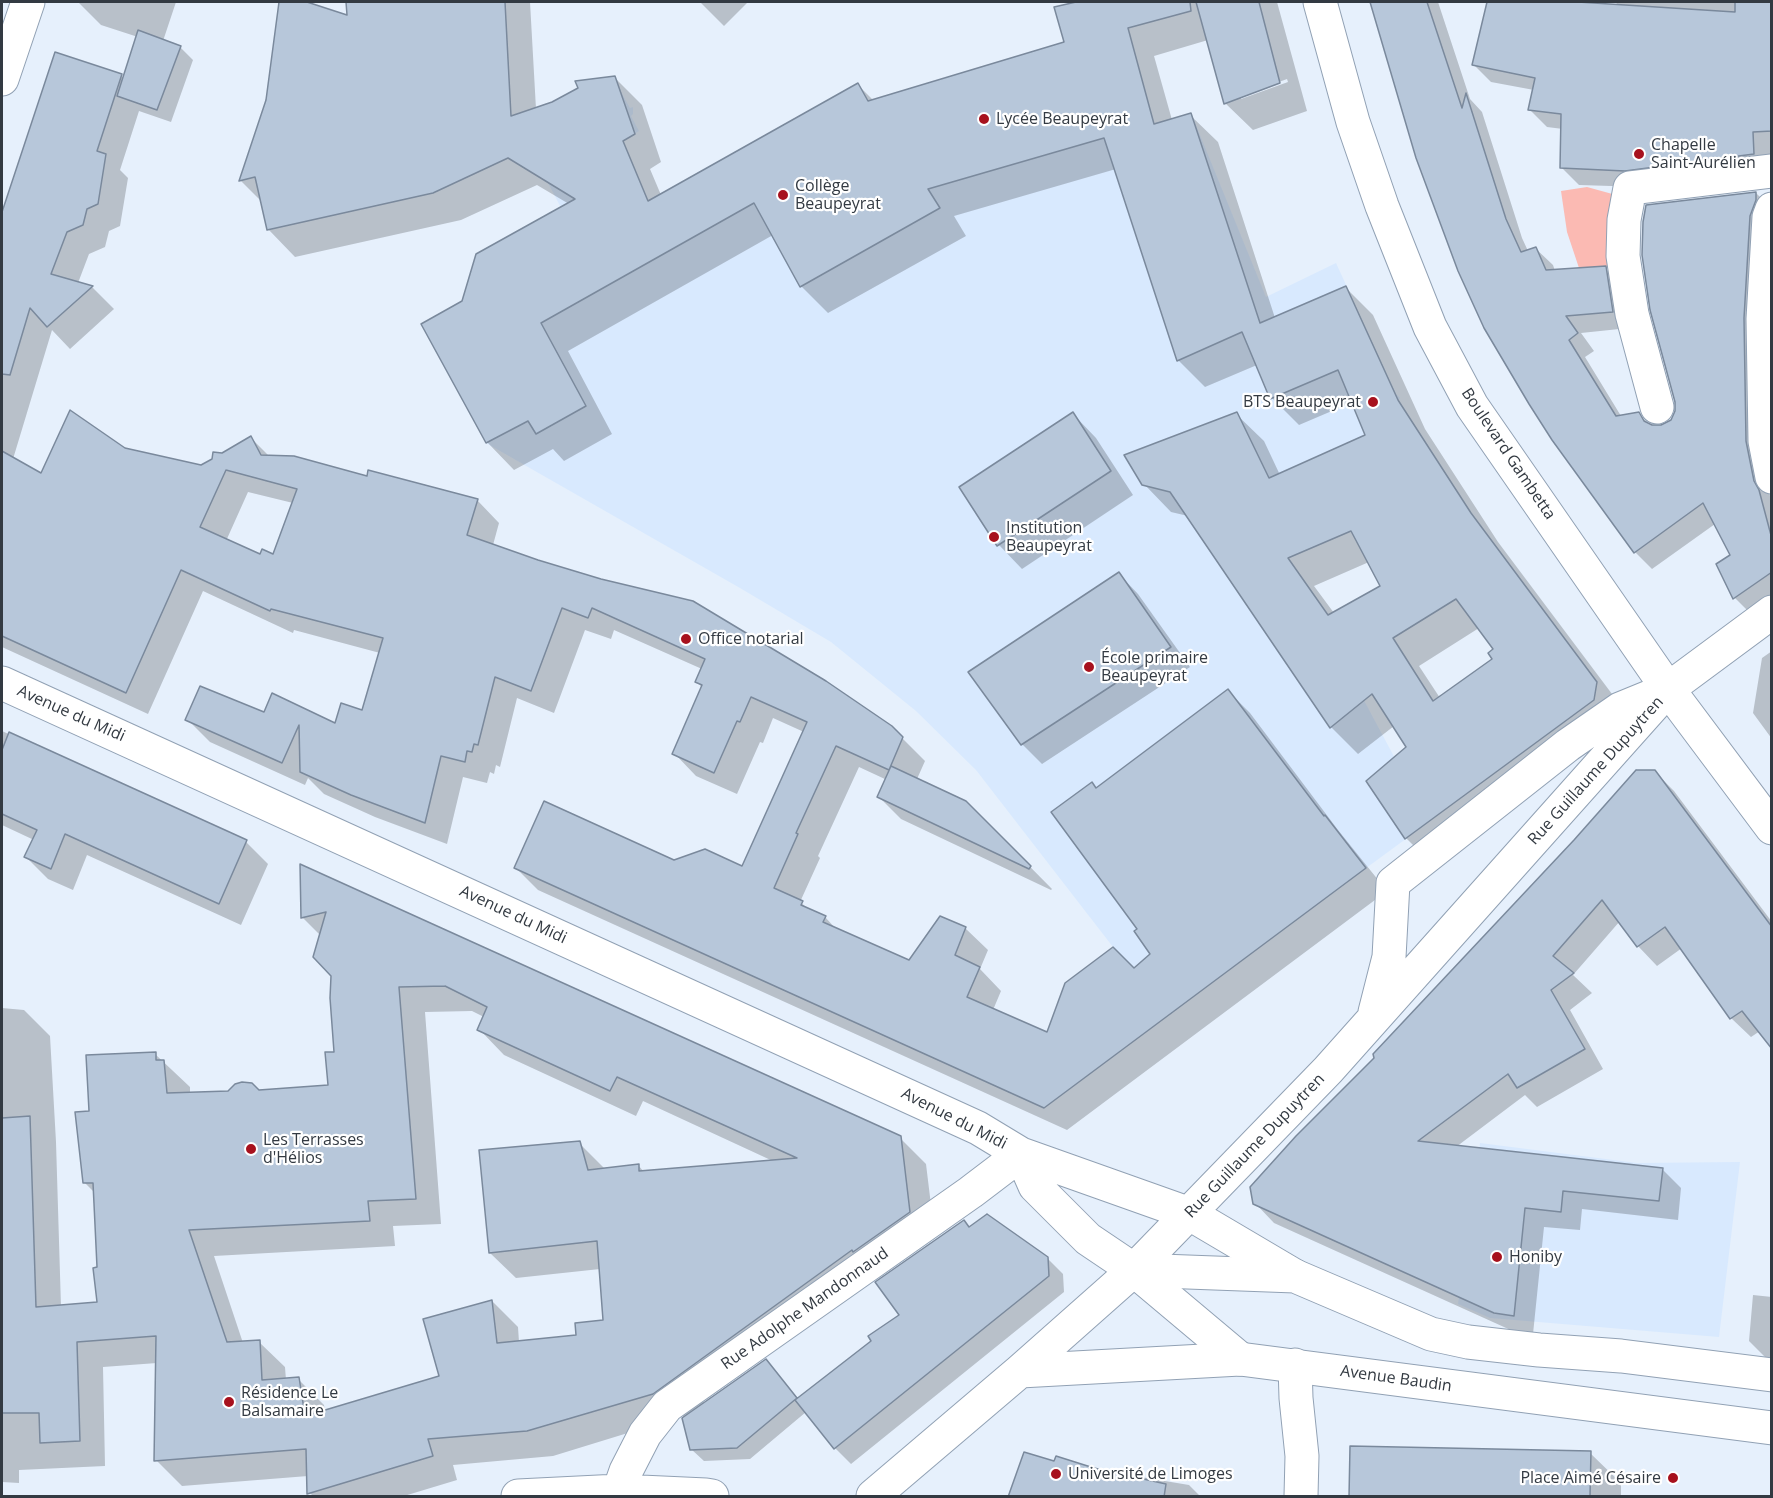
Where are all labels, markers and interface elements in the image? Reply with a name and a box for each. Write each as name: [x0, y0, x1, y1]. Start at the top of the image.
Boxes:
place label: Lycée Beaupeyrat: [996, 109, 1128, 129]
marker: Lycée Beaupeyrat: [977, 112, 991, 126]
place label: Chapelle Saint-Aurélien: [1651, 135, 1756, 173]
marker: Chapelle Saint-Aurélien: [1632, 147, 1646, 161]
place label: Collège Beaupeyrat: [795, 176, 881, 214]
marker: Collège Beaupeyrat: [776, 188, 790, 202]
street label: Boulevard Gambetta: [1457, 385, 1559, 523]
place label: BTS Beaupeyrat: [1243, 392, 1361, 412]
marker: BTS Beaupeyrat: [1366, 395, 1380, 409]
place label: Institution Beaupeyrat: [1006, 518, 1092, 556]
marker: Institution Beaupeyrat: [987, 530, 1001, 544]
place label: Office notarial: [698, 629, 804, 649]
marker: Office notarial: [679, 632, 693, 646]
place label: École primaire Beaupeyrat: [1101, 648, 1208, 686]
marker: École primaire Beaupeyrat: [1082, 660, 1096, 674]
street label: Avenue du Midi: [14, 682, 128, 746]
street label: Rue Guillaume Dupuytren: [1524, 693, 1668, 849]
street label: Avenue du Midi: [456, 882, 570, 948]
street label: Rue Guillaume Dupuytren: [1181, 1070, 1329, 1222]
street label: Avenue du Midi: [898, 1084, 1010, 1154]
place label: Les Terrasses d'Hélios: [263, 1130, 364, 1168]
marker: Les Terrasses d'Hélios: [244, 1142, 258, 1156]
street label: Rue Adolphe Mandonnaud: [718, 1244, 892, 1374]
place label: Honiby: [1509, 1247, 1562, 1267]
marker: Honiby: [1490, 1250, 1504, 1264]
street label: Avenue Baudin: [1339, 1362, 1453, 1396]
place label: Résidence Le Balsamaire: [241, 1383, 338, 1421]
marker: Résidence Le Balsamaire: [222, 1395, 236, 1409]
place label: Université de Limoges: [1068, 1464, 1233, 1484]
marker: Université de Limoges: [1049, 1467, 1063, 1481]
place label: Place Aimé Césaire: [1520, 1468, 1661, 1488]
marker: Place Aimé Césaire: [1666, 1471, 1680, 1485]

